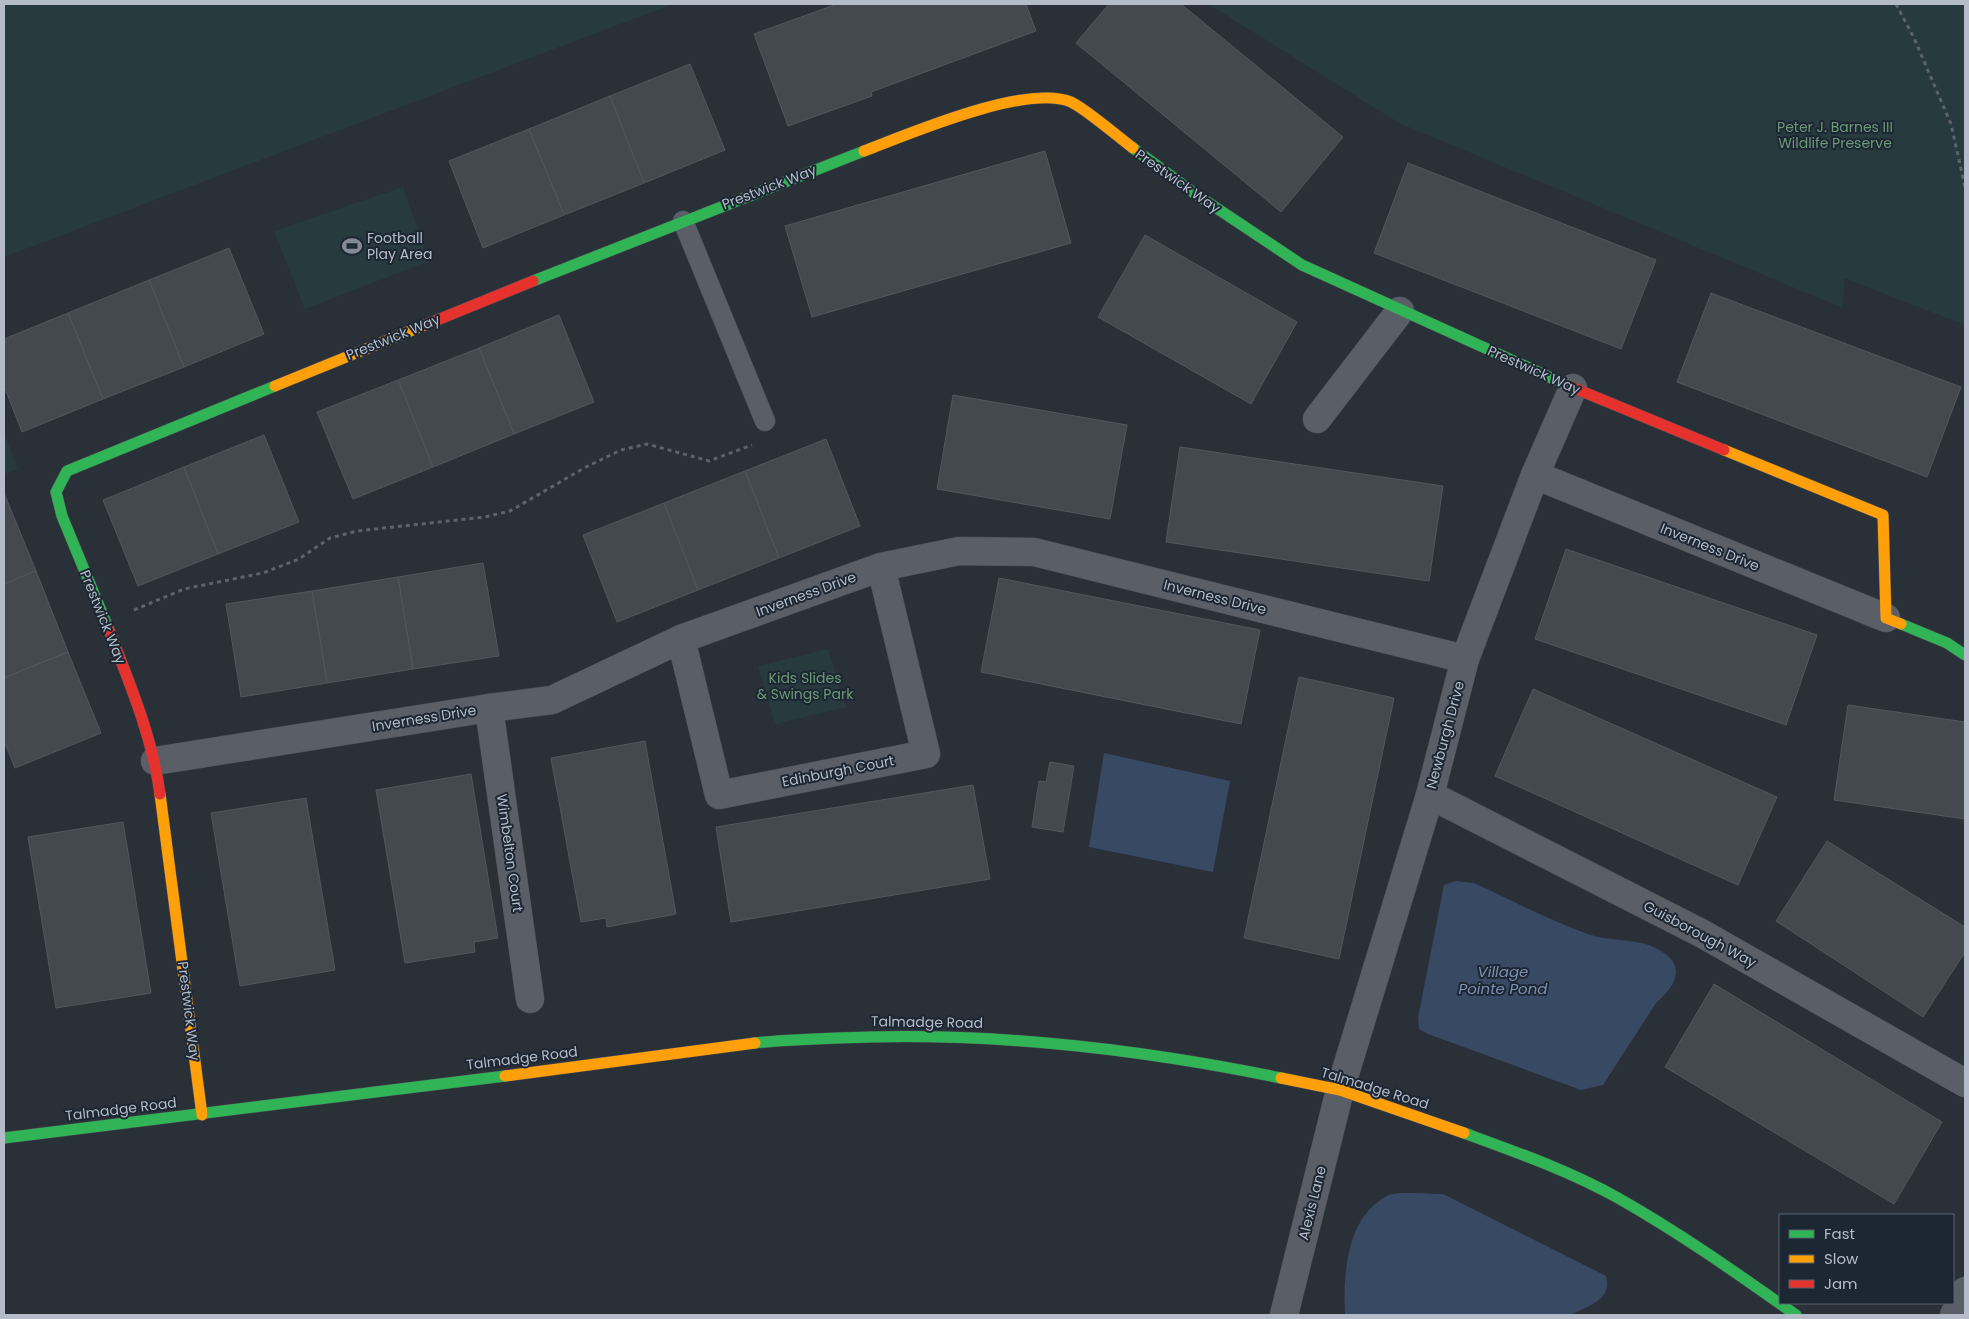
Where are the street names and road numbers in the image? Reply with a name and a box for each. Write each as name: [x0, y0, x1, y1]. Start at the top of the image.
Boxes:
street label: Prestwick Way: [1131, 144, 1225, 218]
street label: Prestwick Way: [719, 160, 819, 214]
street label: Prestwick Way: [343, 309, 443, 365]
street label: Prestwick Way: [1484, 341, 1584, 399]
street label: Inverness Drive: [1657, 518, 1763, 576]
street label: Inverness Drive: [753, 566, 859, 621]
street label: Prestwick Way: [75, 567, 131, 667]
street label: Inverness Drive: [1162, 575, 1269, 620]
street label: Newburgh Drive: [1421, 679, 1469, 791]
street label: Inverness Drive: [370, 700, 478, 736]
street label: Edinburgh Court: [780, 750, 896, 792]
street label: Wimbelton Court: [492, 793, 528, 913]
street label: Guisborough Way: [1640, 896, 1760, 972]
street label: Prestwick Way: [173, 960, 205, 1062]
street label: Talmadge Road: [871, 1011, 983, 1033]
street label: Talmadge Road: [465, 1041, 579, 1075]
street label: Talmadge Road: [1318, 1062, 1432, 1114]
street label: Talmadge Road: [64, 1092, 178, 1126]
street label: Alexis Lane: [1293, 1163, 1331, 1242]

